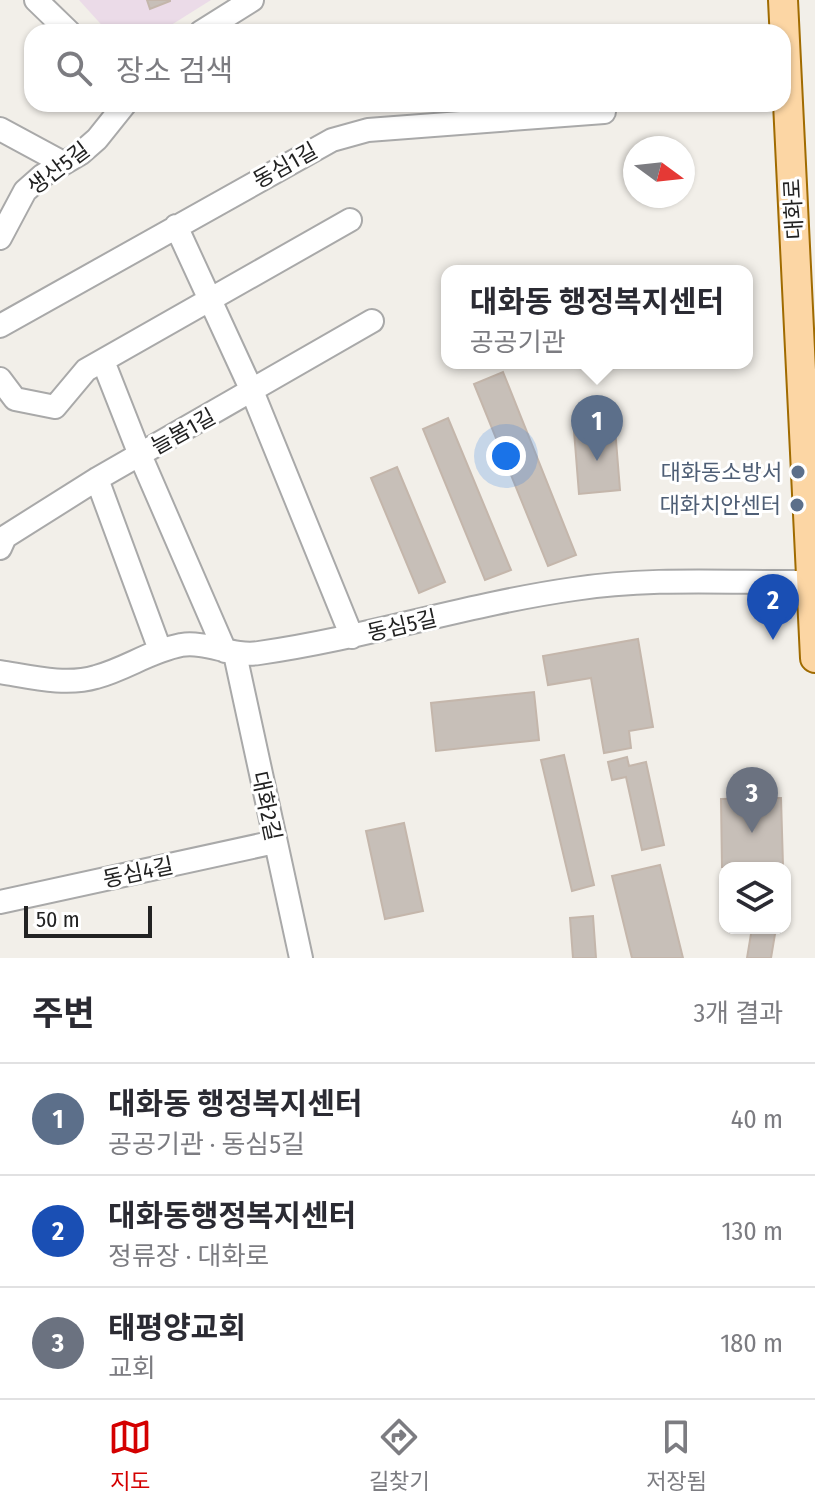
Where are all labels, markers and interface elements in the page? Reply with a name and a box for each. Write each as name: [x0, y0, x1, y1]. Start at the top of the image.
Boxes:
search box: [24, 24, 791, 112]
icon: search: [52, 46, 96, 90]
text: 장소 검색: [116, 53, 233, 89]
street label: 생산5길: [22, 136, 95, 200]
north arrow: [623, 136, 695, 208]
street label: 동심1길: [248, 137, 322, 194]
street label: 대화로: [778, 178, 809, 240]
popup: [441, 265, 753, 369]
text: 대화동 행정복지센터: [470, 284, 724, 320]
text: 공공기관: [470, 327, 565, 358]
pin: 1: [571, 395, 623, 461]
street label: 늘봄1길: [146, 403, 220, 460]
your location: [486, 436, 526, 476]
place label: 대화동소방서: [661, 459, 782, 486]
marker: 대화동소방서: [789, 463, 807, 481]
place label: 대화치안센터: [660, 492, 781, 519]
marker: 대화치안센터: [788, 496, 806, 514]
pin: 2: [747, 574, 799, 640]
street label: 동심5길: [365, 604, 440, 647]
pin: 3: [726, 767, 778, 833]
street label: 대화2길: [246, 769, 287, 843]
street label: 동심4길: [100, 852, 176, 893]
map controls: [719, 862, 791, 934]
button: layers: [719, 862, 791, 934]
scale bar: [24, 902, 152, 938]
text: 50 m: [36, 906, 80, 933]
text: 주변: [32, 993, 95, 1034]
text: 3개 결과: [693, 998, 783, 1029]
text: 대화동 행정복지센터: [108, 1086, 363, 1122]
text: 1: [53, 1104, 64, 1135]
text: 40 m: [731, 1104, 783, 1135]
text: 공공기관 · 동심5길: [108, 1129, 305, 1160]
text: 대화동행정복지센터: [108, 1198, 356, 1234]
text: 2: [52, 1216, 64, 1247]
text: 130 m: [721, 1216, 783, 1247]
text: 정류장 · 대화로: [108, 1241, 269, 1272]
text: 태평양교회: [108, 1310, 246, 1346]
text: 3: [52, 1328, 64, 1359]
text: 180 m: [720, 1328, 783, 1359]
text: 교회: [108, 1353, 156, 1384]
tab: 지도: [108, 1415, 152, 1495]
tab: 길찾기: [369, 1415, 429, 1495]
tab: 저장됨: [646, 1415, 707, 1495]

